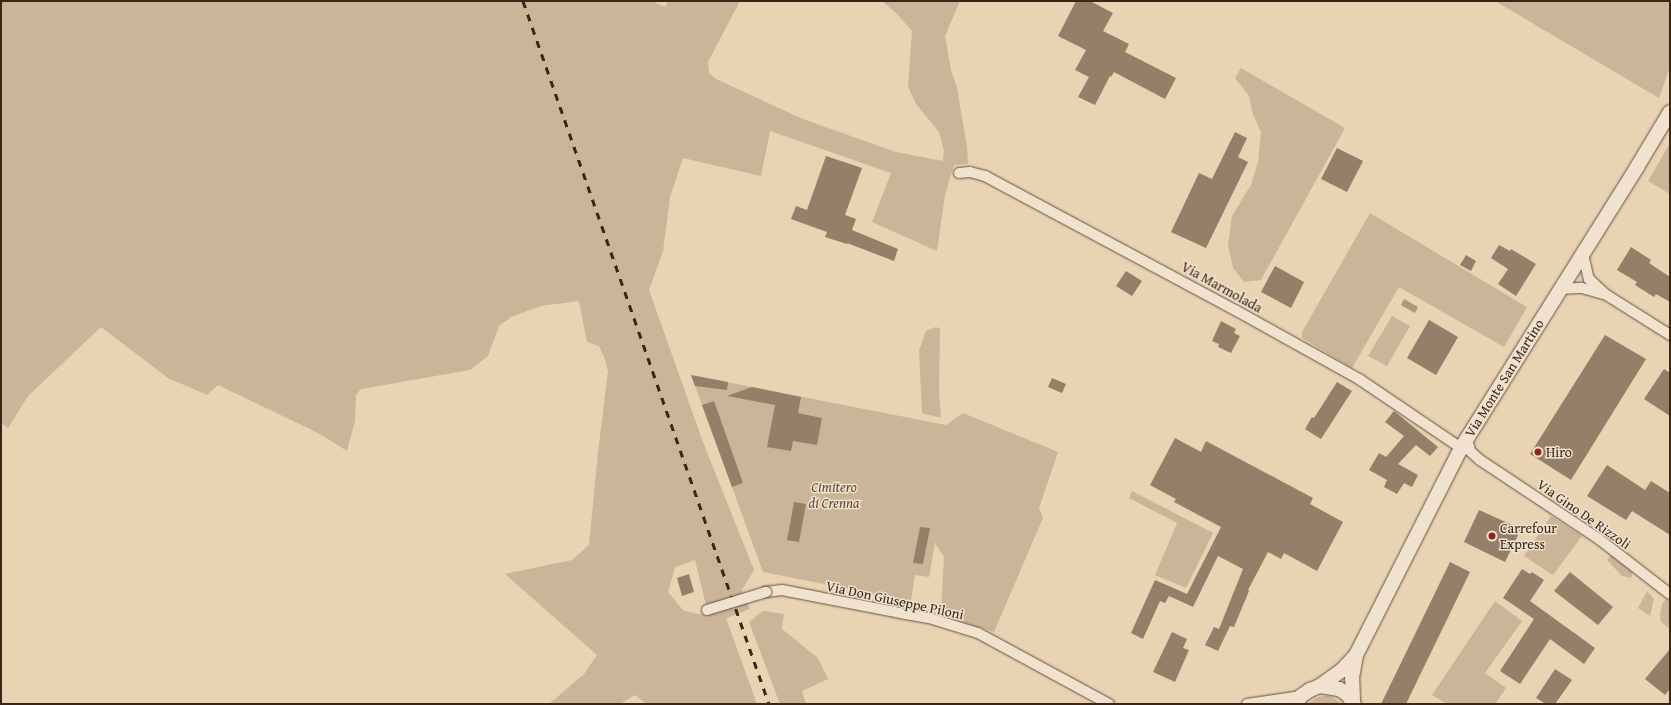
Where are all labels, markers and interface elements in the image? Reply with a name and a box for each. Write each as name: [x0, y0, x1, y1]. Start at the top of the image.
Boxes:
street label: Via Marmolada: [1179, 258, 1265, 316]
street label: Via Monte San Martino: [1461, 316, 1547, 440]
place label: Hiro: [1546, 444, 1572, 460]
marker: Hiro: [1533, 447, 1543, 457]
street label: Via Gino De Rizzoli: [1534, 475, 1634, 553]
park label: Cimitero di Crenna: [808, 479, 860, 512]
place label: Carrefour Express: [1500, 520, 1557, 552]
marker: Carrefour Express: [1487, 531, 1497, 541]
street label: Via Don Giuseppe Piloni: [825, 577, 965, 623]

